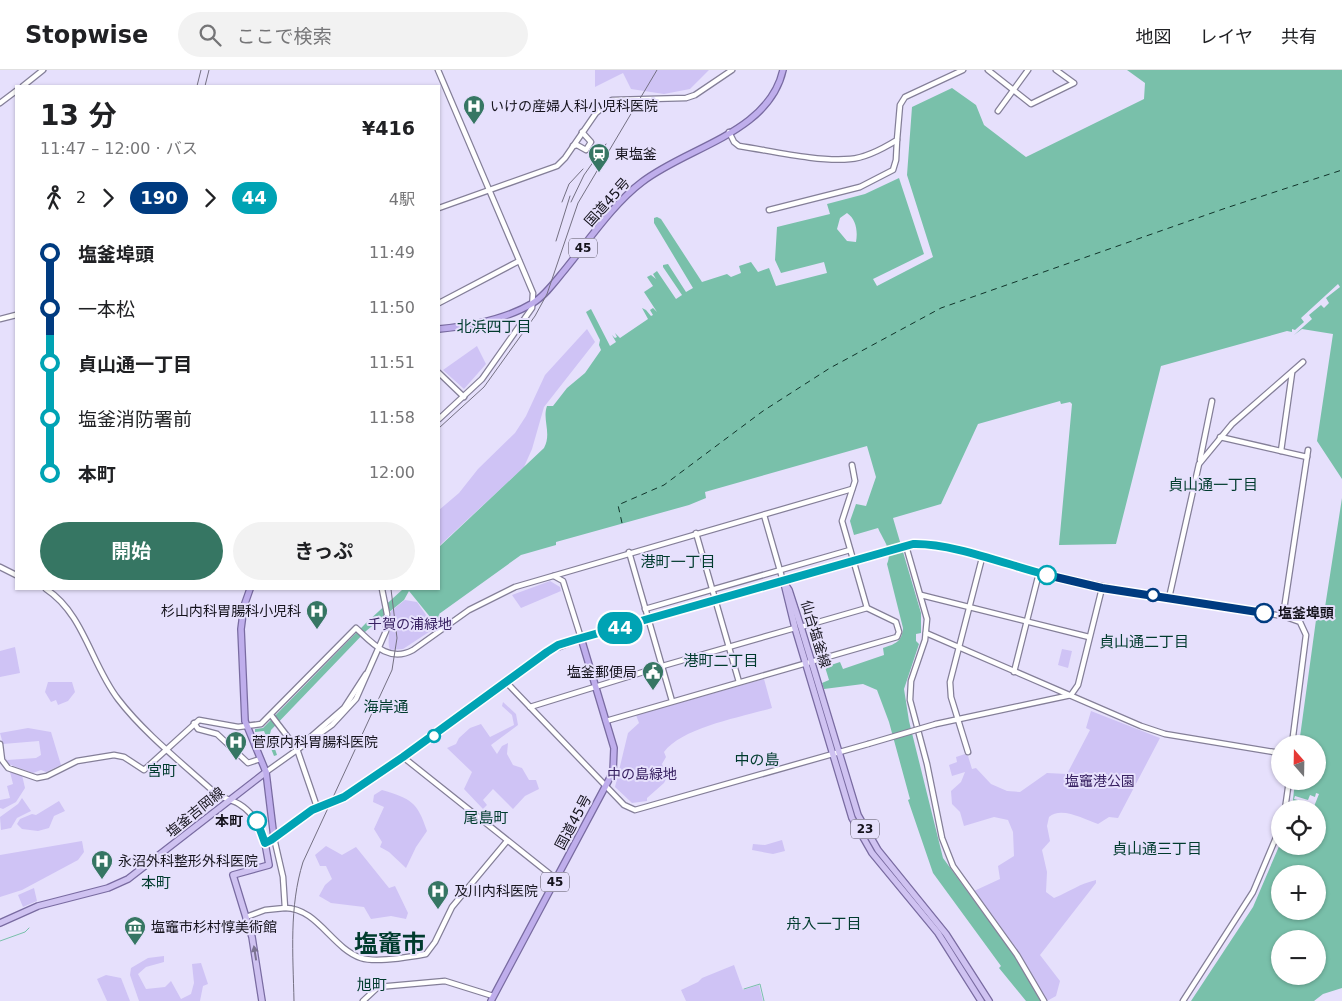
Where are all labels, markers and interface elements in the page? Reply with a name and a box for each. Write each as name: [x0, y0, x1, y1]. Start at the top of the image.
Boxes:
search box: [178, 12, 528, 57]
text: Stopwise: [25, 21, 148, 49]
icon: search: [196, 21, 224, 49]
text: ここで検索: [236, 25, 331, 47]
text: 地図: [1136, 26, 1172, 47]
text: レイヤ: [1200, 26, 1253, 47]
text: 共有: [1281, 26, 1317, 47]
hospital icon: いけの産婦人科小児科医院: [462, 94, 486, 125]
place label: いけの産婦人科小児科医院: [490, 98, 658, 114]
text: 13 分: [40, 99, 117, 132]
text: ¥416: [362, 117, 415, 139]
text: 11:47 – 12:00 · バス: [40, 139, 198, 158]
station icon: 東塩釜: [587, 142, 611, 173]
place label: 東塩釜: [615, 146, 657, 162]
street label: 国道45号: [581, 174, 633, 230]
icon: walk: [40, 184, 68, 212]
icon: forward: [94, 184, 122, 212]
icon: forward: [196, 184, 224, 212]
text: 190: [140, 187, 178, 208]
text: 44: [242, 187, 267, 208]
text: 2: [76, 188, 86, 207]
text: 4駅: [389, 190, 415, 209]
road number: 45: [569, 238, 597, 258]
text: 塩釜埠頭: [78, 243, 154, 265]
text: 11:49: [369, 243, 415, 262]
text: 一本松: [78, 298, 135, 320]
text: 11:50: [369, 298, 415, 317]
district label: 北浜四丁目: [456, 318, 532, 336]
text: 貞山通一丁目: [78, 353, 192, 375]
text: 11:51: [369, 353, 415, 372]
text: 塩釜消防署前: [78, 408, 192, 430]
text: 11:58: [369, 408, 415, 427]
text: 本町: [78, 463, 116, 485]
text: 12:00: [369, 463, 415, 482]
district label: 貞山通一丁目: [1168, 476, 1258, 494]
button: 開始: [40, 522, 223, 580]
button: きっぷ: [233, 522, 415, 580]
district label: 港町一丁目: [640, 553, 716, 571]
unlabelled marker: [1037, 565, 1057, 585]
unlabelled marker: [1146, 588, 1160, 602]
street label: 仙台塩釜線: [798, 598, 834, 670]
hospital icon: 杉山内科胃腸科小児科: [305, 599, 329, 630]
place label: 杉山内科胃腸科小児科: [161, 603, 301, 619]
marker: 塩釜埠頭: [1254, 603, 1274, 623]
place label: 塩釜埠頭: [1278, 605, 1334, 621]
line badge: 44: [598, 612, 642, 644]
park label: 千賀の浦緑地: [368, 616, 452, 632]
text: 44: [607, 617, 633, 638]
district label: 貞山通二丁目: [1099, 633, 1189, 651]
district label: 港町二丁目: [683, 652, 759, 670]
public building icon: 塩釜郵便局: [641, 660, 665, 691]
place label: 塩釜郵便局: [567, 664, 637, 680]
district label: 海岸通: [363, 698, 409, 716]
unlabelled marker: [427, 729, 441, 743]
hospital icon: 菅原内科胃腸科医院: [224, 730, 248, 761]
place label: 菅原内科胃腸科医院: [252, 734, 378, 750]
north arrow: [1271, 735, 1326, 790]
map controls: [1271, 735, 1326, 985]
district label: 中の島: [734, 751, 780, 769]
district label: 宮町: [147, 762, 177, 780]
park label: 中の島緑地: [607, 766, 677, 782]
park label: 塩竈港公園: [1065, 773, 1135, 789]
street label: 塩釜吉岡線: [163, 784, 227, 840]
street label: 国道45号: [552, 792, 594, 852]
button: locate: [1271, 800, 1326, 855]
district label: 尾島町: [463, 809, 509, 827]
marker: 本町: [247, 811, 267, 831]
place label: 本町: [215, 813, 243, 829]
road number: 23: [851, 820, 879, 839]
district label: 貞山通三丁目: [1112, 840, 1202, 858]
hospital icon: 永沼外科整形外科医院: [90, 849, 114, 880]
place label: 永沼外科整形外科医院: [118, 853, 258, 869]
button: +: [1271, 865, 1326, 920]
road number: 45: [541, 872, 569, 892]
district label: 本町: [141, 874, 171, 892]
hospital icon: 及川内科医院: [426, 879, 450, 910]
place label: 及川内科医院: [454, 883, 538, 899]
museum icon: 塩竈市杉村惇美術館: [123, 915, 147, 946]
district label: 舟入一丁目: [786, 915, 862, 933]
place label: 塩竈市杉村惇美術館: [151, 919, 277, 935]
district label: 塩竈市: [354, 930, 426, 958]
button: −: [1271, 930, 1326, 985]
one-way arrow: [250, 944, 258, 960]
district label: 旭町: [357, 976, 387, 994]

